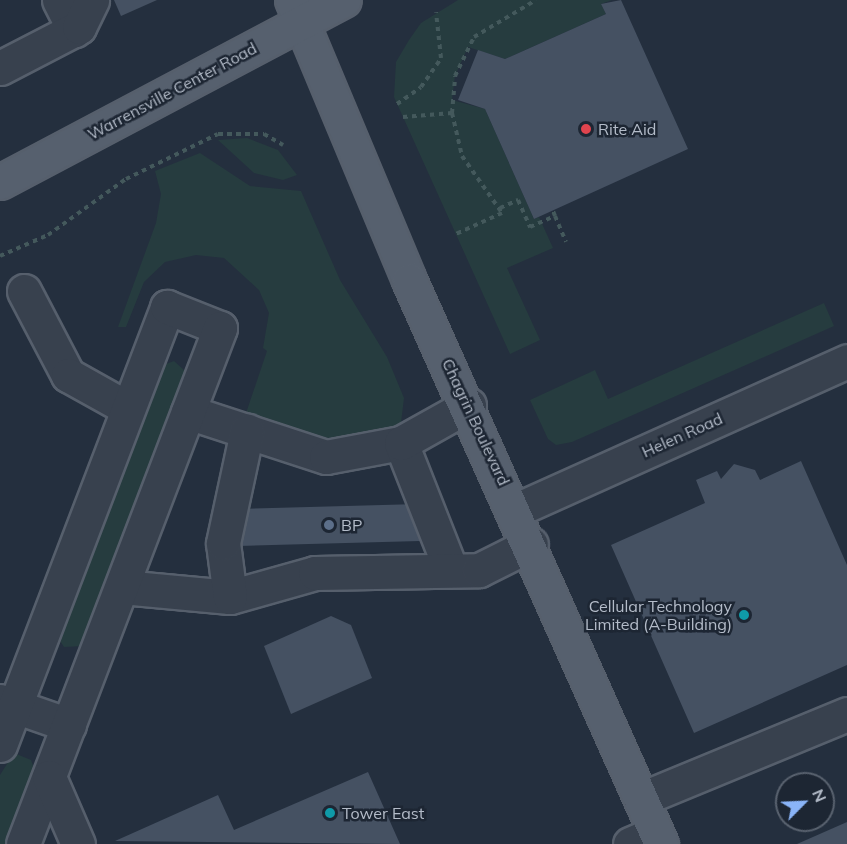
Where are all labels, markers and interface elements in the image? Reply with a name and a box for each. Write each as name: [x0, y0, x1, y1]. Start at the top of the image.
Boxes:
street label: Warrensville Center Road: [84, 38, 260, 144]
place label: Rite Aid: [598, 119, 656, 139]
marker: Rite Aid: [579, 122, 593, 136]
street label: Chagrin Boulevard: [438, 356, 514, 488]
street label: Helen Road: [639, 409, 725, 461]
place label: BP: [341, 515, 362, 535]
marker: BP: [322, 518, 336, 532]
place label: Cellular Technology Limited (A-Building): [585, 596, 732, 634]
marker: Cellular Technology Limited (A-Building): [737, 608, 751, 622]
north arrow: [775, 772, 835, 832]
text: N: [808, 786, 831, 805]
place label: Tower East: [342, 803, 424, 823]
marker: Tower East: [323, 806, 337, 820]

